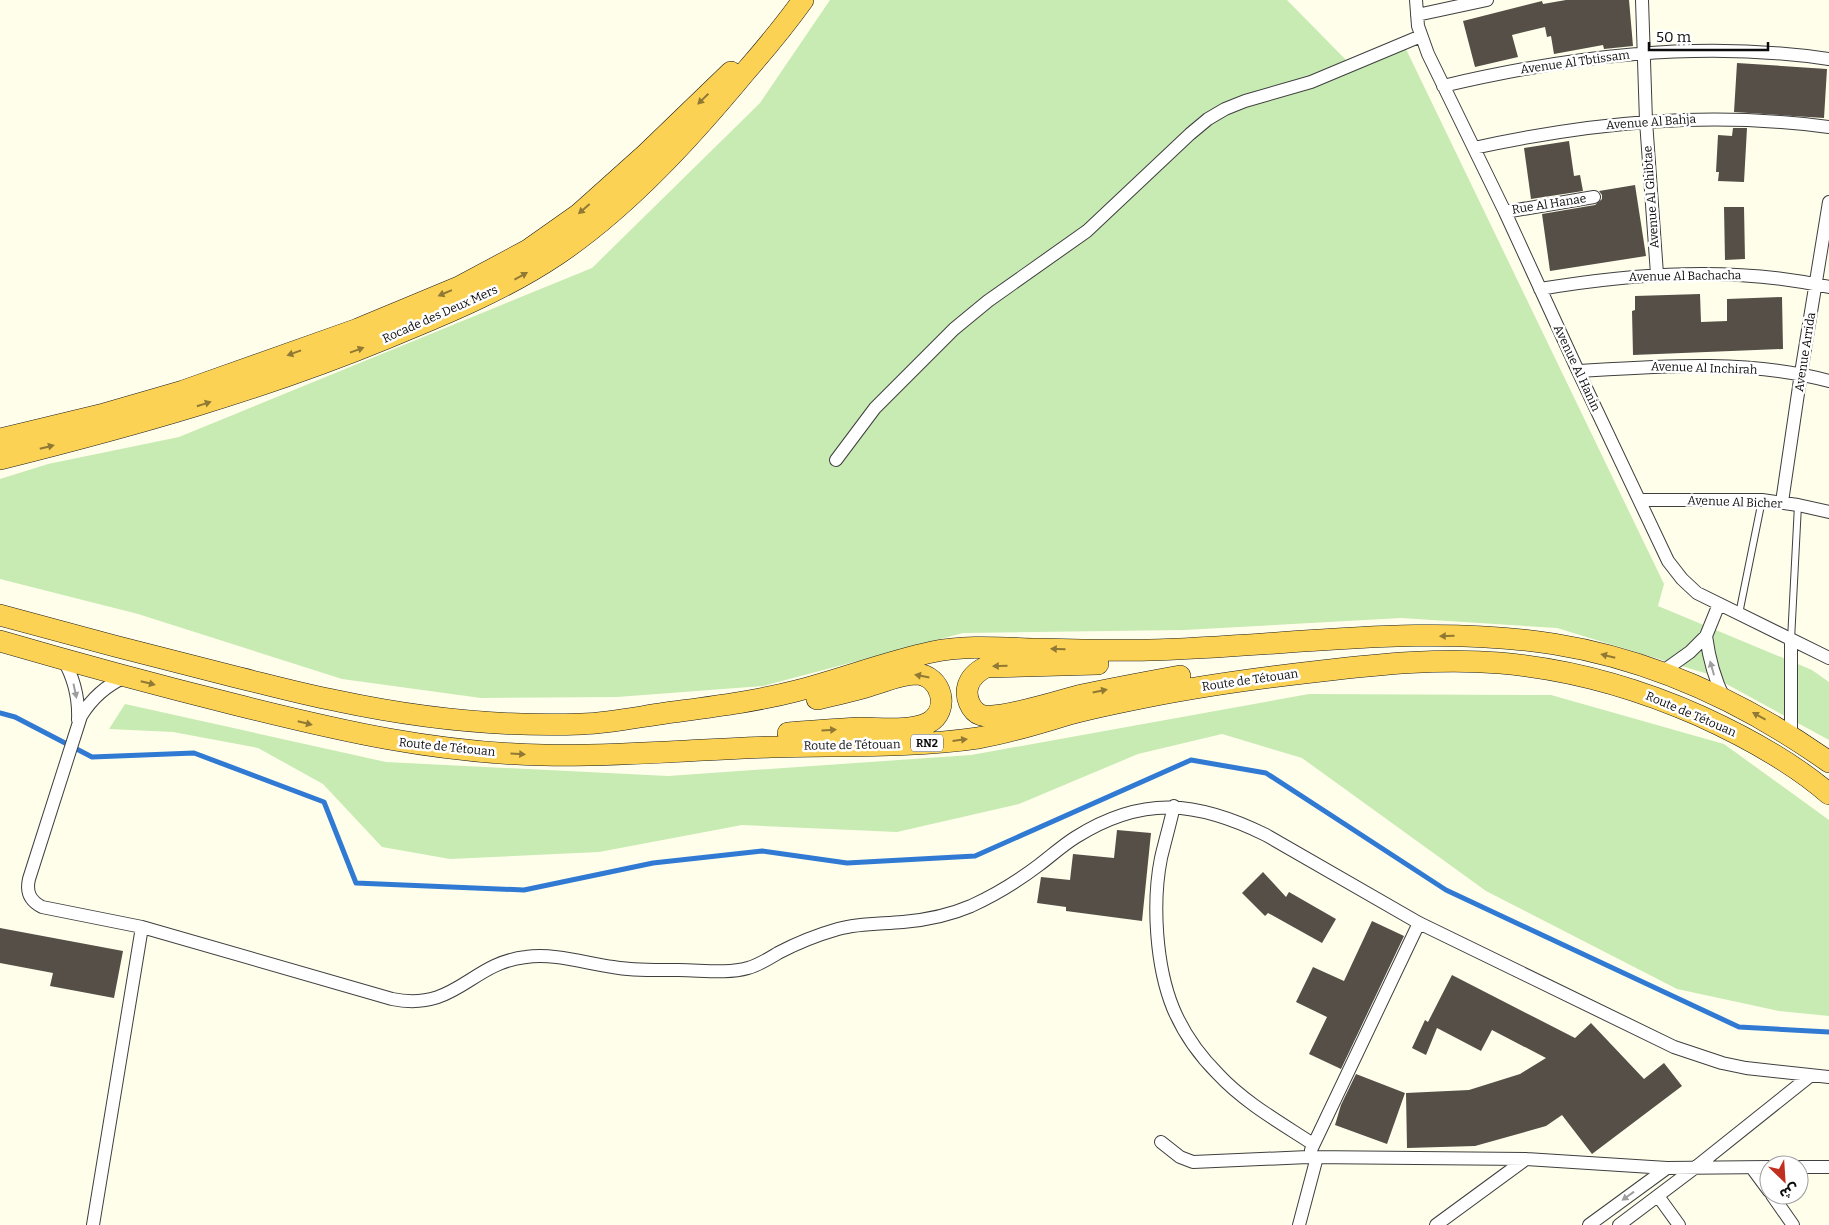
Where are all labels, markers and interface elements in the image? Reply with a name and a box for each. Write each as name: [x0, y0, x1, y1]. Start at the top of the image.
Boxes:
scale bar: [1649, 20, 1768, 52]
text: 50 m: [1656, 28, 1692, 46]
street label: Avenue Al Tbtissam: [1520, 47, 1631, 77]
one-way arrow: [697, 92, 709, 104]
street label: Avenue Al Bahja: [1606, 112, 1697, 132]
street label: Avenue Al Ghibtae: [1640, 145, 1662, 249]
street label: Rue Al Hanae: [1511, 191, 1587, 217]
one-way arrow: [578, 203, 590, 215]
street label: Avenue Al Bachacha: [1629, 268, 1742, 284]
one-way arrow: [514, 272, 528, 281]
street label: Rocade des Deux Mers: [380, 282, 500, 346]
one-way arrow: [438, 290, 452, 298]
street label: Avenue Arrida: [1792, 311, 1818, 393]
street label: Avenue Al Hanin: [1551, 323, 1603, 414]
one-way arrow: [350, 346, 365, 354]
one-way arrow: [287, 350, 302, 357]
street label: Avenue Al Inchirah: [1651, 359, 1758, 377]
one-way arrow: [197, 400, 212, 408]
one-way arrow: [40, 443, 55, 451]
street label: Avenue Al Bicher: [1687, 493, 1783, 511]
one-way arrow: [1439, 632, 1455, 640]
one-way arrow: [1050, 645, 1066, 653]
one-way arrow: [1601, 652, 1616, 660]
one-way arrow: [1708, 660, 1716, 675]
one-way arrow: [992, 662, 1008, 670]
street label: Route de Tétouan: [1201, 666, 1299, 694]
one-way arrow: [914, 672, 929, 680]
one-way arrow: [140, 679, 155, 687]
one-way arrow: [71, 683, 79, 698]
one-way arrow: [1093, 687, 1109, 695]
street label: Route de Tétouan: [1644, 689, 1739, 740]
one-way arrow: [1752, 712, 1765, 721]
one-way arrow: [298, 719, 313, 727]
one-way arrow: [821, 726, 837, 734]
road number: RN2: [911, 734, 943, 751]
street label: Route de Tétouan: [398, 735, 496, 759]
one-way arrow: [952, 736, 968, 744]
street label: Route de Tétouan: [803, 737, 901, 753]
one-way arrow: [510, 750, 526, 758]
north arrow: [1759, 1155, 1809, 1205]
text: ش: [1777, 1180, 1802, 1203]
one-way arrow: [1622, 1191, 1635, 1202]

